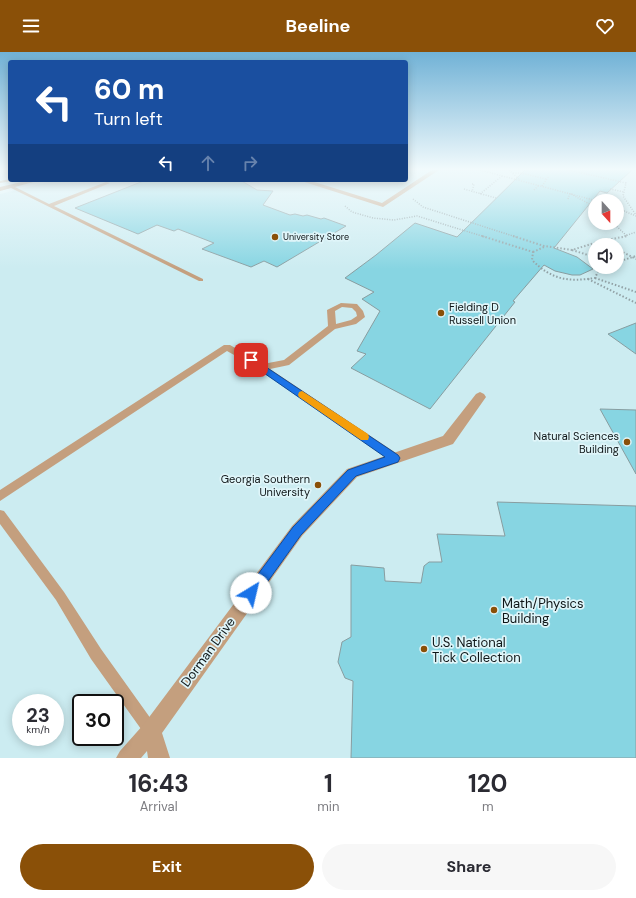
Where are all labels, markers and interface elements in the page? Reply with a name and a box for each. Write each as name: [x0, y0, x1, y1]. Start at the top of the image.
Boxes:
text: Beeline: [286, 14, 350, 38]
icon: menu: [20, 15, 42, 37]
icon: heart: [594, 15, 616, 37]
text: 60 m: [94, 71, 164, 108]
icon: left: [28, 76, 80, 128]
text: Turn left: [94, 107, 163, 131]
icon: left: [155, 152, 177, 174]
icon: ahead: [197, 152, 219, 174]
icon: right: [239, 152, 261, 174]
north arrow: [588, 194, 624, 230]
map controls: [588, 194, 624, 274]
place label: University Store: [283, 231, 349, 243]
marker: University Store: [270, 232, 280, 242]
button: sound: [588, 238, 624, 274]
place label: Fielding D Russell Union: [449, 300, 516, 327]
marker: Fielding D Russell Union: [436, 308, 446, 318]
pin: [234, 343, 268, 377]
icon: arrive: [240, 349, 262, 371]
place label: Natural Sciences Building: [534, 429, 619, 456]
marker: Natural Sciences Building: [622, 437, 632, 447]
place label: Georgia Southern University: [221, 472, 310, 499]
marker: Georgia Southern University: [313, 480, 323, 490]
position arrow: [230, 572, 272, 614]
place label: Math/Physics Building: [502, 595, 584, 627]
marker: Math/Physics Building: [489, 605, 499, 615]
street label: Dorman Drive: [177, 614, 239, 690]
place label: U.S. National Tick Collection: [432, 634, 521, 666]
marker: U.S. National Tick Collection: [419, 644, 429, 654]
speed limit sign: 30: [72, 694, 124, 746]
text: 23: [26, 702, 50, 728]
text: km/h: [26, 723, 50, 736]
text: 16:43: [129, 768, 189, 799]
text: 1: [324, 768, 333, 799]
text: 120: [468, 768, 507, 799]
text: Arrival: [140, 798, 178, 815]
text: min: [317, 798, 339, 815]
text: m: [482, 798, 494, 815]
button: Exit: [20, 844, 314, 890]
button: Share: [322, 844, 616, 890]

